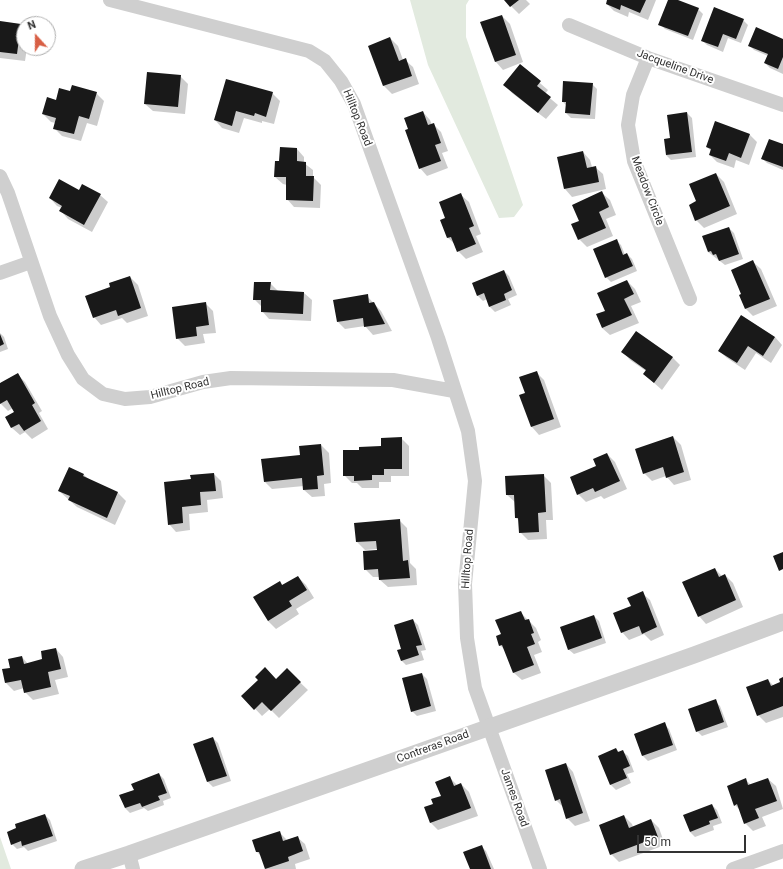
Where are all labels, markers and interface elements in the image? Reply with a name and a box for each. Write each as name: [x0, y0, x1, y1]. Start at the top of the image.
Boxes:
north arrow: [16, 16, 56, 56]
text: N: [26, 18, 38, 33]
street label: Jacqueline Drive: [635, 47, 715, 87]
street label: Hilltop Road: [340, 88, 374, 148]
street label: Meadow Circle: [628, 155, 666, 227]
street label: Hilltop Road: [149, 375, 211, 403]
street label: Hilltop Road: [459, 529, 477, 589]
street label: Contreras Road: [395, 728, 471, 766]
street label: James Road: [497, 767, 531, 829]
scale bar: [639, 827, 748, 853]
text: 50 m: [644, 835, 671, 849]

